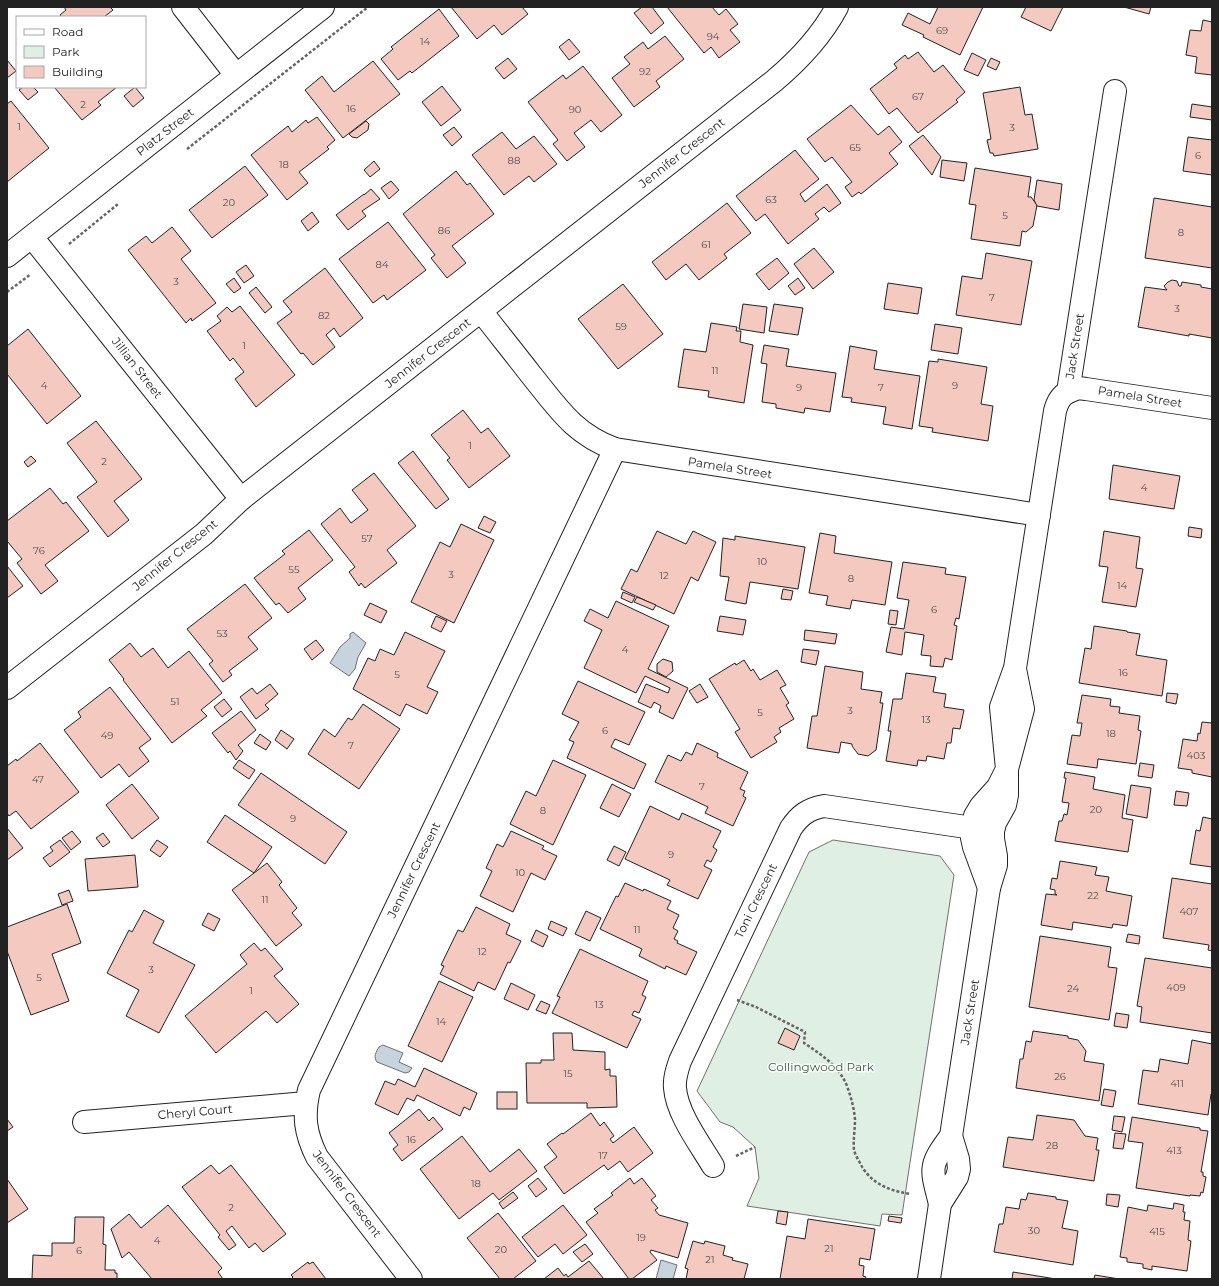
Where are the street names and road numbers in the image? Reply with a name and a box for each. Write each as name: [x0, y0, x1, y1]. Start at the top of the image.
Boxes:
street label: Platz Street: [133, 104, 197, 159]
street label: Jennifer Crescent: [635, 114, 728, 191]
street label: Jack Street: [1062, 312, 1087, 381]
street label: Jennifer Crescent: [381, 314, 474, 391]
street label: Jillian Street: [108, 333, 166, 401]
street label: Pamela Street: [1097, 382, 1183, 411]
street label: Pamela Street: [687, 453, 773, 482]
street label: Jennifer Crescent: [128, 516, 220, 594]
street label: Jennifer Crescent: [383, 819, 443, 921]
street label: Toni Crescent: [731, 861, 780, 941]
street label: Jack Street: [957, 978, 982, 1047]
street label: Cheryl Court: [157, 1101, 233, 1122]
street label: Jennifer Crescent: [309, 1146, 385, 1240]

